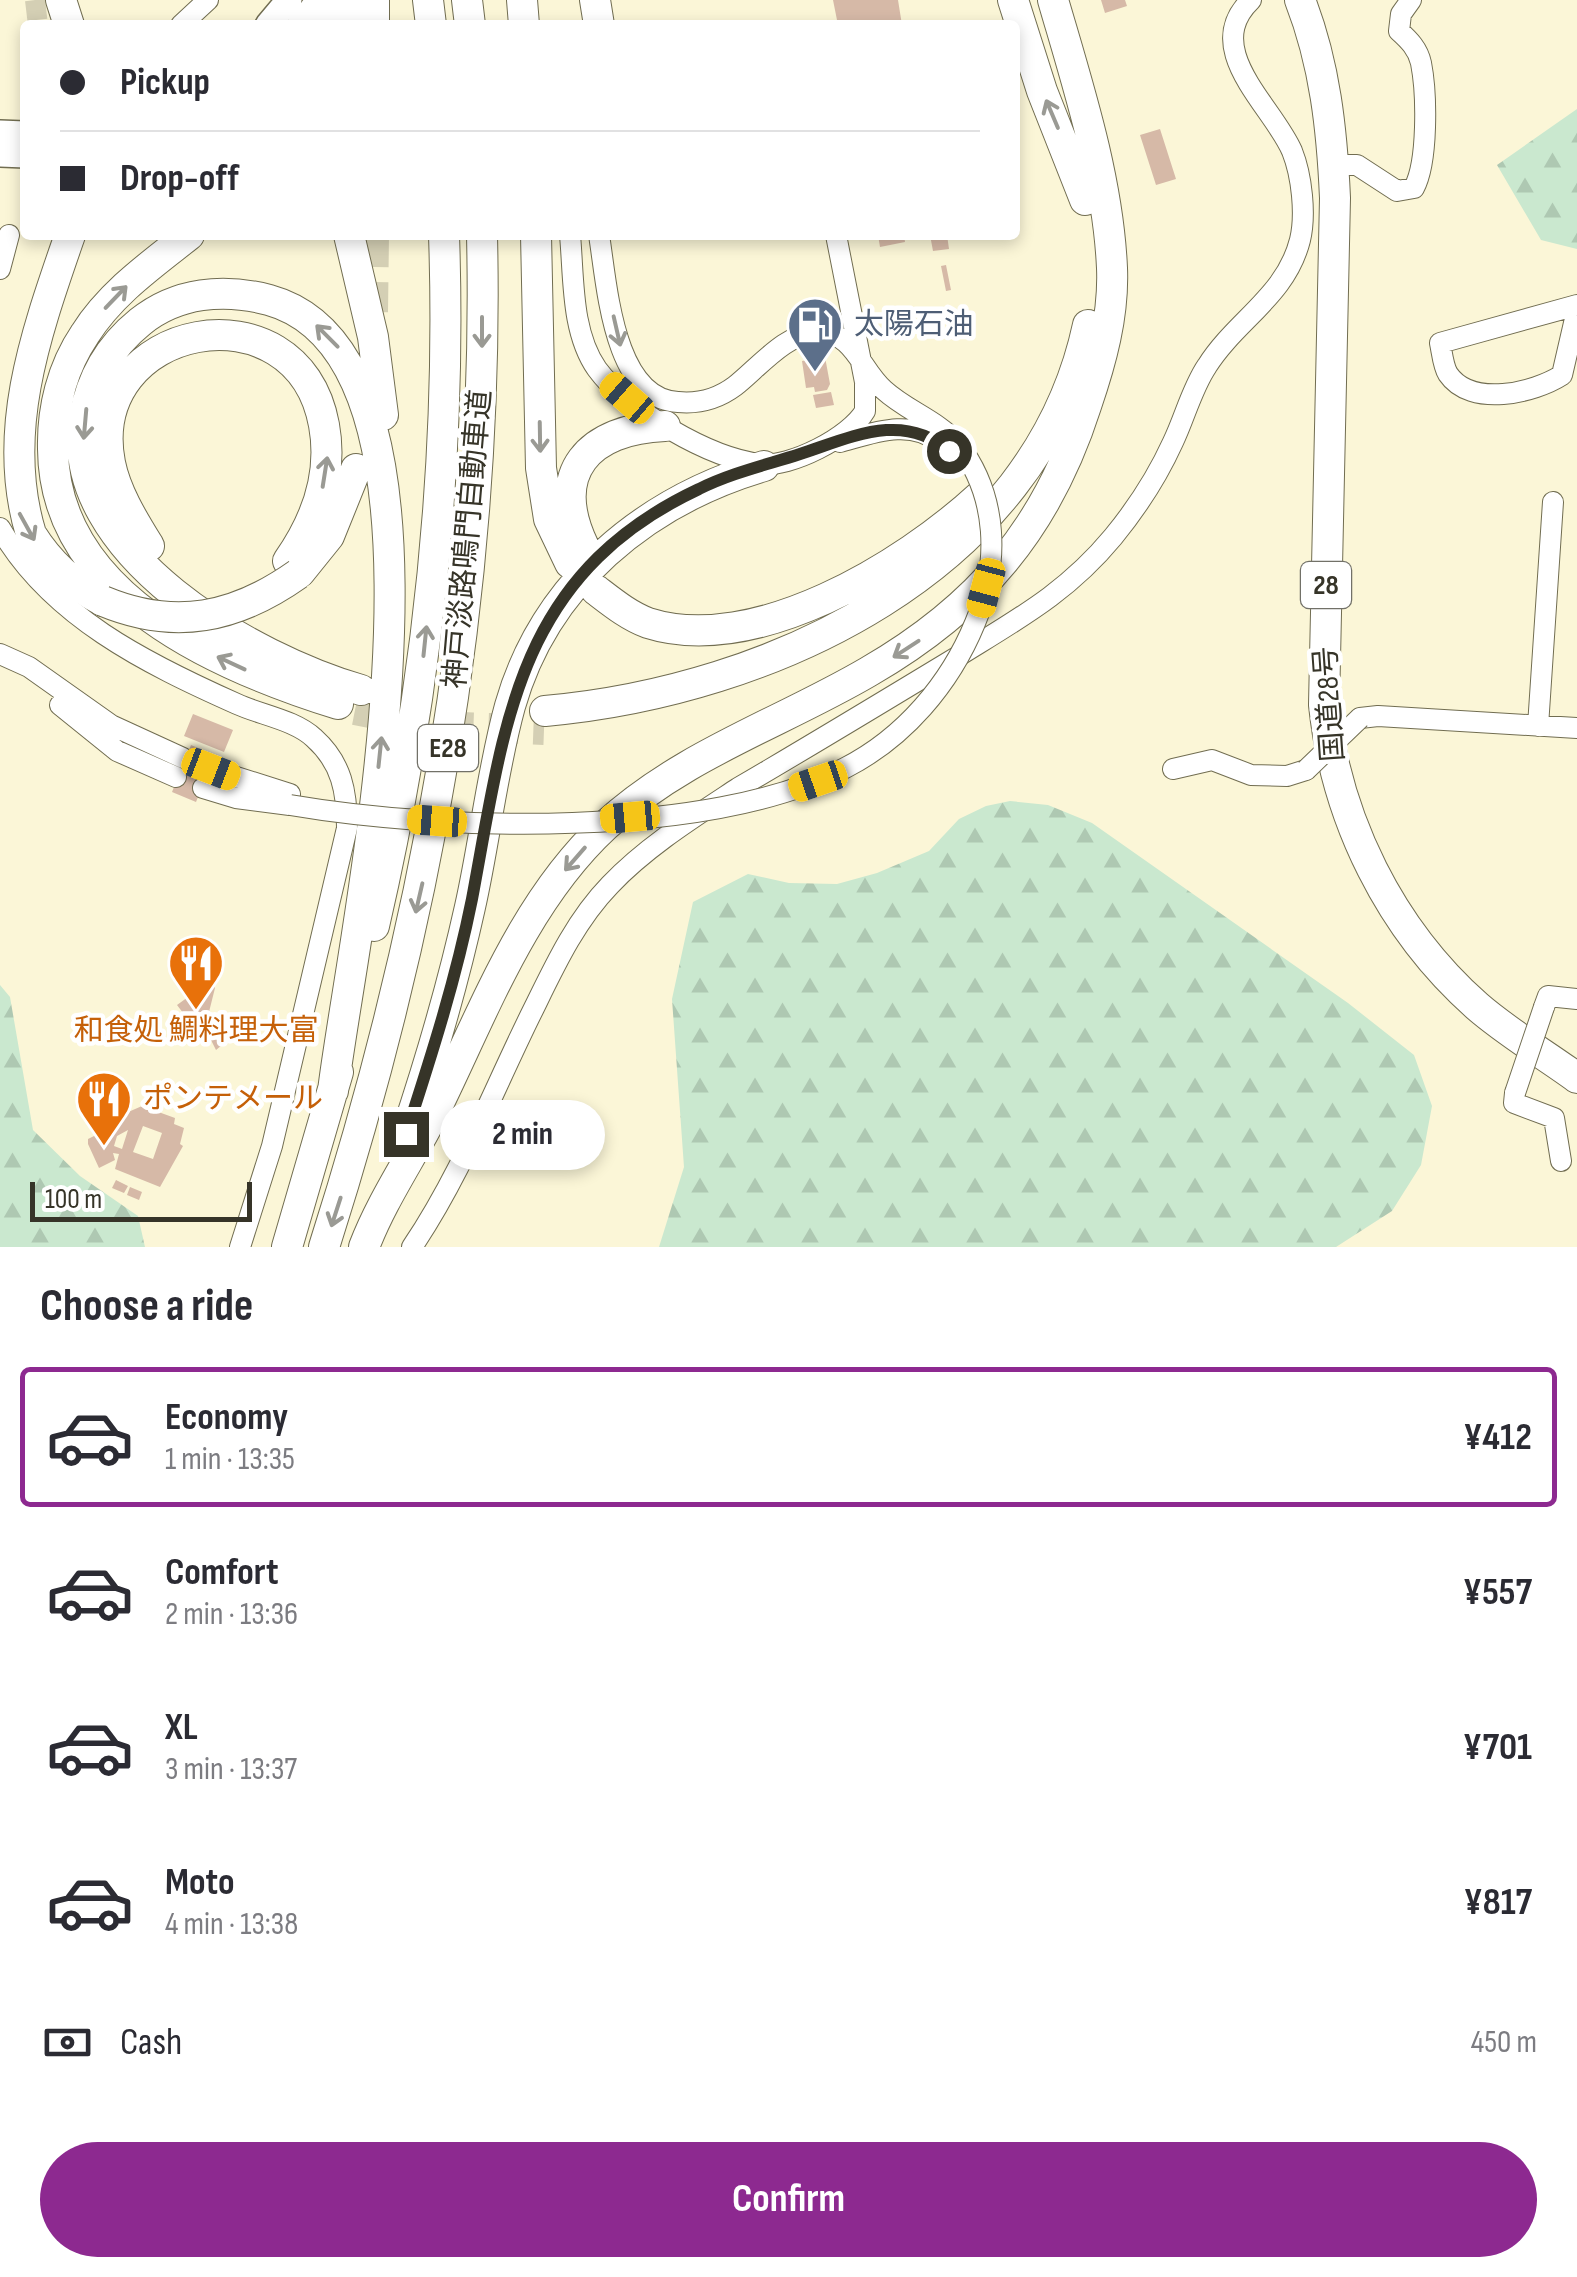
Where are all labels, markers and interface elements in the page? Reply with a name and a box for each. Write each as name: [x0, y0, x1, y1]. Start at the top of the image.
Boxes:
text: Pickup: [120, 60, 210, 105]
one-way arrow: [1042, 99, 1060, 130]
text: Drop-off: [120, 156, 239, 201]
one-way arrow: [103, 285, 127, 309]
fuel station icon: 太陽石油: [785, 295, 845, 374]
place label: 太陽石油: [854, 307, 974, 343]
one-way arrow: [609, 314, 627, 346]
one-way arrow: [472, 316, 492, 348]
one-way arrow: [315, 325, 339, 349]
car: [595, 367, 659, 429]
street label: 神戸淡路鳴門自動車道: [437, 388, 499, 690]
one-way arrow: [75, 407, 94, 439]
one-way arrow: [530, 420, 550, 453]
route start: [927, 429, 972, 474]
one-way arrow: [316, 457, 334, 489]
one-way arrow: [18, 511, 38, 541]
car: [964, 555, 1008, 621]
road number: 28: [1301, 562, 1351, 608]
one-way arrow: [416, 625, 435, 658]
one-way arrow: [892, 639, 921, 660]
street label: 国道28号: [1308, 645, 1352, 763]
one-way arrow: [217, 652, 247, 671]
road number: E28: [418, 725, 478, 771]
one-way arrow: [371, 736, 390, 769]
car: [178, 744, 244, 794]
car: [785, 757, 851, 805]
car: [599, 799, 661, 835]
car: [406, 804, 468, 838]
one-way arrow: [564, 846, 587, 871]
one-way arrow: [409, 881, 427, 913]
restaurant icon: 和食処 鯛料理大富: [166, 933, 226, 1012]
place label: 和食処 鯛料理大富: [74, 1013, 318, 1049]
restaurant icon: ポンテメール: [74, 1069, 134, 1148]
place label: ポンテメール: [143, 1081, 323, 1117]
callout: 2 min: [441, 1099, 606, 1169]
route end: [384, 1112, 429, 1157]
text: 2 min: [492, 1115, 553, 1154]
scale bar: [30, 1177, 252, 1222]
text: 100 m: [45, 1183, 102, 1216]
one-way arrow: [325, 1196, 343, 1227]
text: Choose a ride: [40, 1279, 253, 1334]
icon: car: [45, 1392, 135, 1482]
text: Economy: [165, 1395, 288, 1440]
text: ¥412: [1463, 1415, 1532, 1460]
text: 1 min · 13:35: [165, 1440, 295, 1479]
icon: car: [45, 1547, 135, 1637]
text: Comfort: [165, 1550, 279, 1595]
text: ¥557: [1463, 1570, 1532, 1615]
text: 2 min · 13:36: [165, 1595, 298, 1634]
icon: car: [45, 1702, 135, 1792]
text: XL: [165, 1705, 198, 1750]
text: ¥701: [1463, 1725, 1532, 1770]
text: 3 min · 13:37: [165, 1750, 297, 1789]
icon: car: [45, 1857, 135, 1947]
text: Moto: [165, 1860, 235, 1905]
text: ¥817: [1463, 1880, 1532, 1925]
text: 4 min · 13:38: [165, 1905, 298, 1944]
icon: cash: [40, 2015, 95, 2070]
text: Cash: [120, 2020, 182, 2065]
text: 450 m: [1471, 2023, 1537, 2062]
button: Confirm: [40, 2142, 1537, 2257]

